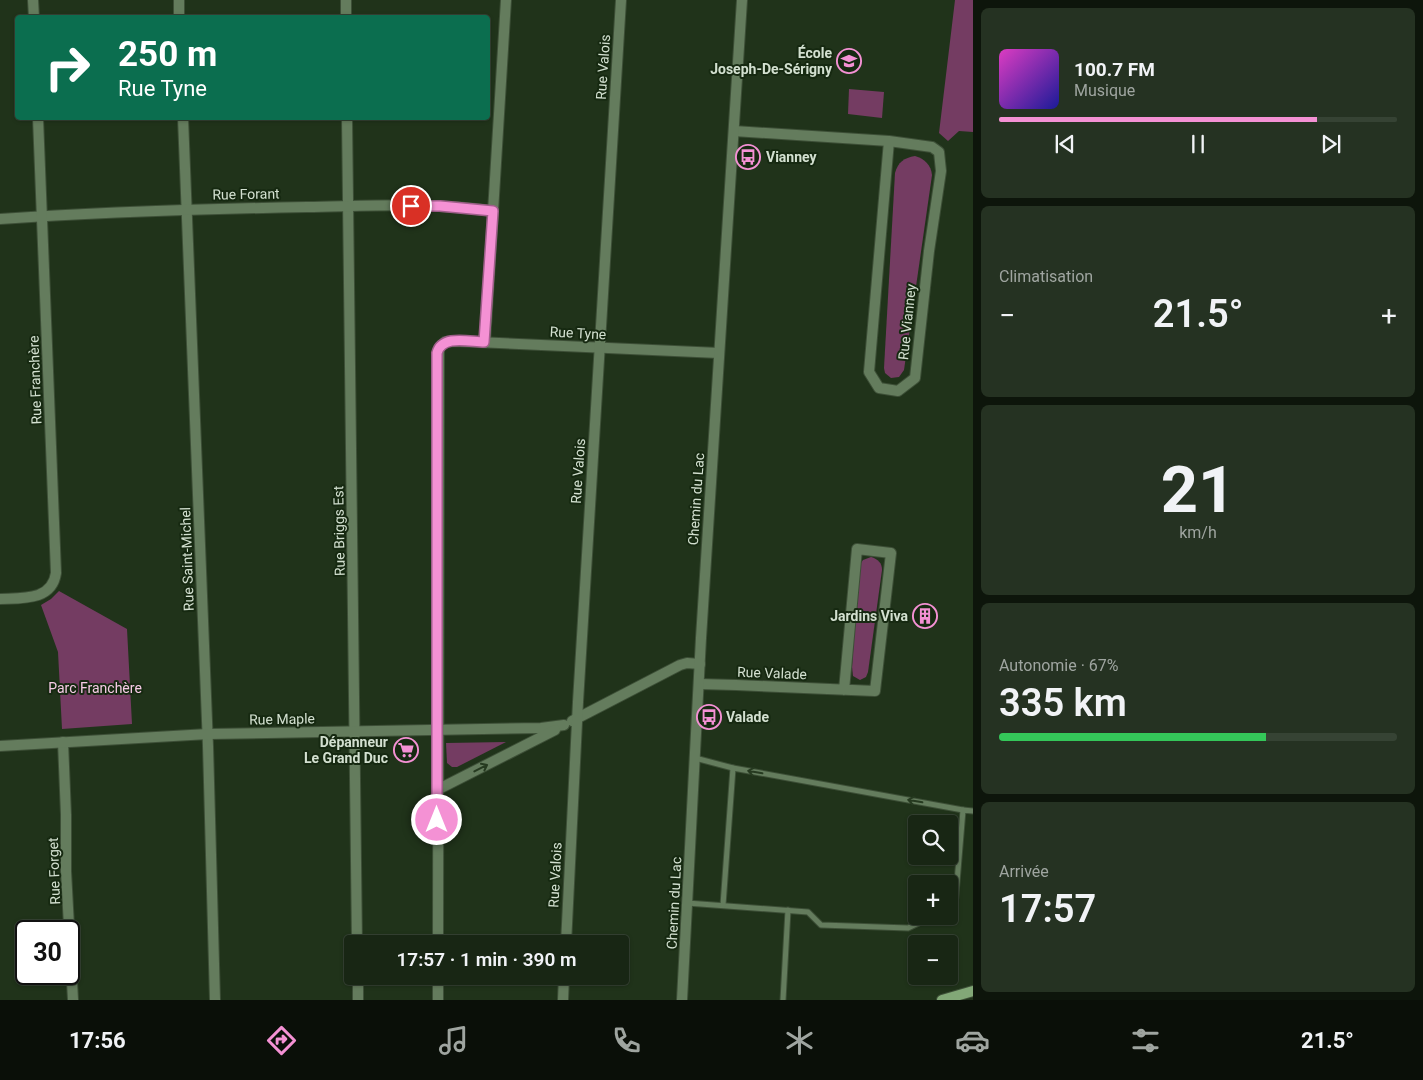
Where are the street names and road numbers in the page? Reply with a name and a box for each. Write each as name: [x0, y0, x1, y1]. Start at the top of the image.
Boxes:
street label: Rue Valois: [593, 34, 613, 100]
street label: Rue Forant: [212, 185, 280, 203]
street label: Rue Vianney: [895, 283, 919, 361]
street label: Rue Tyne: [549, 324, 607, 342]
street label: Rue Franchère: [25, 335, 45, 425]
street label: Rue Valois: [568, 438, 588, 504]
street label: Chemin du Lac: [685, 452, 707, 546]
street label: Rue Briggs Est: [330, 485, 348, 576]
street label: Rue Saint-Michel: [177, 507, 197, 611]
street label: Rue Valade: [737, 664, 807, 682]
street label: Rue Maple: [249, 710, 315, 728]
street label: Rue Forget: [45, 837, 63, 905]
street label: Rue Valois: [545, 842, 565, 908]
street label: Chemin du Lac: [664, 856, 684, 950]

